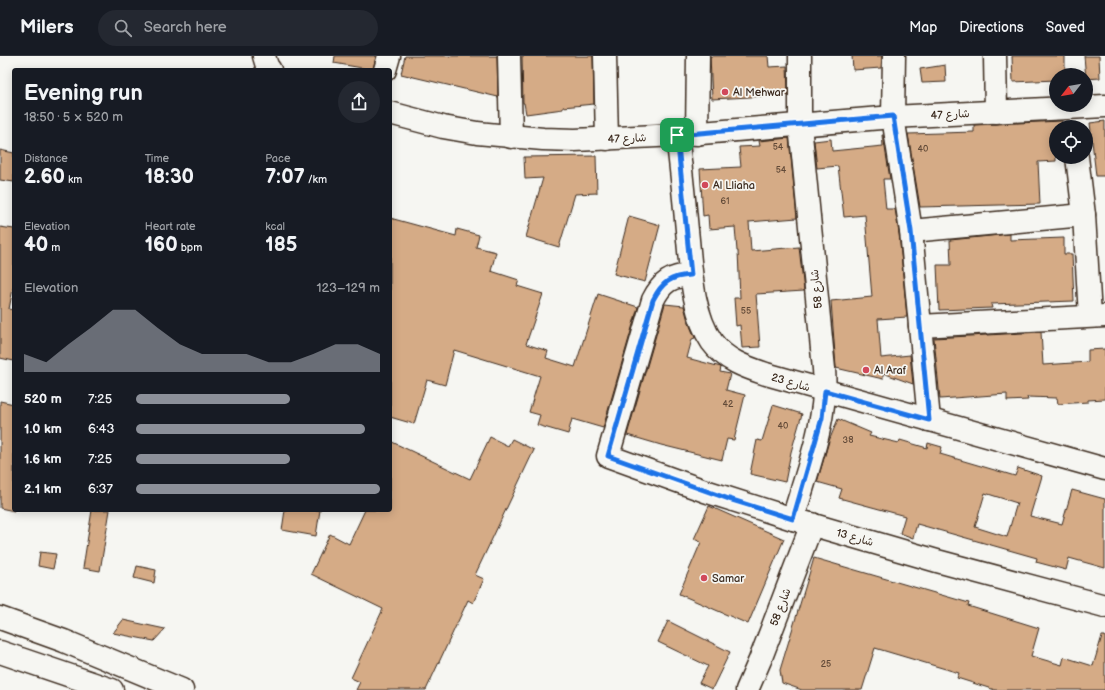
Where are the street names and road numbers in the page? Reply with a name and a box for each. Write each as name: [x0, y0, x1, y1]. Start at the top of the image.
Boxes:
street label: شارع 47: [930, 107, 970, 124]
street label: شارع 47: [607, 131, 647, 148]
street label: شارع 58: [808, 268, 827, 309]
street label: شارع 23: [769, 371, 812, 396]
street label: شارع 13: [834, 526, 875, 551]
street label: شارع 58: [767, 586, 795, 629]

